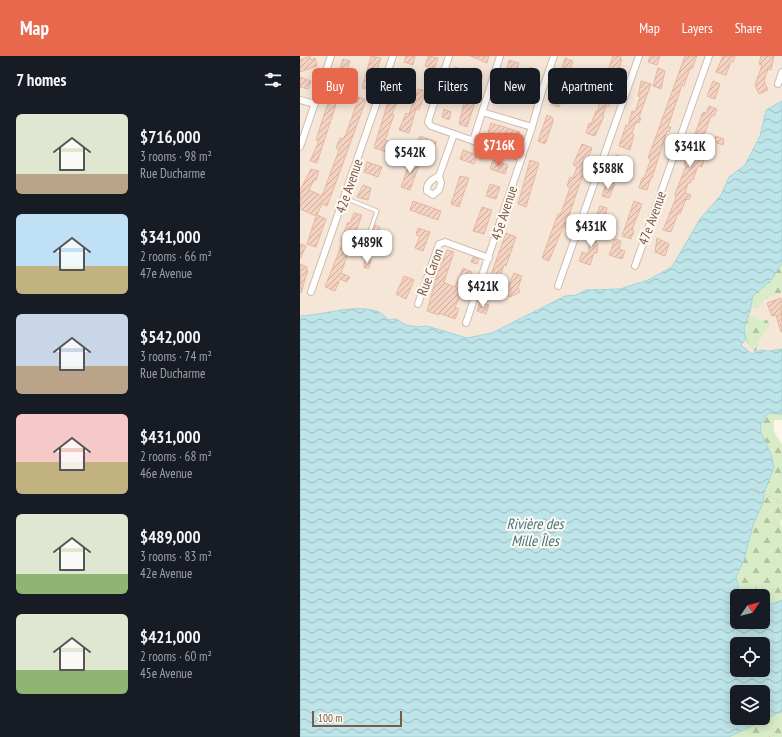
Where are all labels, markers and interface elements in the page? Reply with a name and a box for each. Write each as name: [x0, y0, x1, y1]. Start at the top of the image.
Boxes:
text: Map: [20, 16, 49, 40]
text: Map: [639, 19, 660, 37]
text: Layers: [682, 19, 713, 37]
text: Share: [735, 19, 762, 37]
chip: Buy: [312, 68, 358, 104]
chip: Rent: [366, 68, 416, 104]
chip: Filters: [424, 68, 482, 104]
chip: New: [490, 68, 540, 104]
chip: Apartment: [548, 68, 627, 104]
text: 7 homes: [16, 69, 67, 91]
icon: filters: [262, 69, 284, 91]
text: $716,000: [140, 126, 201, 148]
icon: home: [48, 130, 96, 178]
pin: $716K: [471, 133, 527, 167]
pin: $341K: [662, 134, 718, 168]
text: $716K: [483, 137, 515, 154]
text: $341K: [674, 138, 706, 155]
pin: $542K: [382, 140, 438, 174]
text: $542K: [394, 144, 426, 161]
text: 3 rooms · 98 m²: [140, 148, 212, 165]
street label: 42e Avenue: [331, 156, 367, 216]
pin: $588K: [580, 156, 636, 190]
text: $588K: [592, 160, 624, 177]
text: Rue Ducharme: [140, 165, 205, 182]
street label: 45e Avenue: [487, 183, 521, 243]
street label: 47e Avenue: [634, 188, 670, 247]
pin: $431K: [563, 214, 619, 248]
text: $431K: [575, 218, 607, 235]
text: $341,000: [140, 226, 201, 248]
icon: home: [48, 230, 96, 278]
pin: $489K: [339, 230, 395, 264]
text: $489K: [351, 234, 383, 251]
street label: Rue Caron: [413, 246, 447, 298]
text: 2 rooms · 66 m²: [140, 248, 212, 265]
text: 47e Avenue: [140, 265, 192, 282]
pin: $421K: [455, 274, 511, 308]
text: $421K: [467, 278, 499, 295]
text: $542,000: [140, 326, 201, 348]
icon: home: [48, 330, 96, 378]
text: 3 rooms · 74 m²: [140, 348, 212, 365]
text: Rue Ducharme: [140, 365, 205, 382]
text: $431,000: [140, 426, 201, 448]
icon: home: [48, 430, 96, 478]
text: 2 rooms · 68 m²: [140, 448, 212, 465]
text: 46e Avenue: [140, 465, 192, 482]
water label: Rivière des Mille Îles: [507, 514, 565, 550]
text: $489,000: [140, 526, 201, 548]
icon: home: [48, 530, 96, 578]
text: 3 rooms · 83 m²: [140, 548, 212, 565]
text: 42e Avenue: [140, 565, 192, 582]
north arrow: [730, 589, 770, 629]
map controls: [730, 589, 770, 725]
text: $421,000: [140, 626, 201, 648]
icon: home: [48, 630, 96, 678]
button: locate: [730, 637, 770, 677]
text: 2 rooms · 60 m²: [140, 648, 212, 665]
text: 45e Avenue: [140, 665, 192, 682]
button: layers: [730, 685, 770, 725]
scale bar: [312, 709, 402, 728]
text: 100 m: [318, 711, 342, 725]

